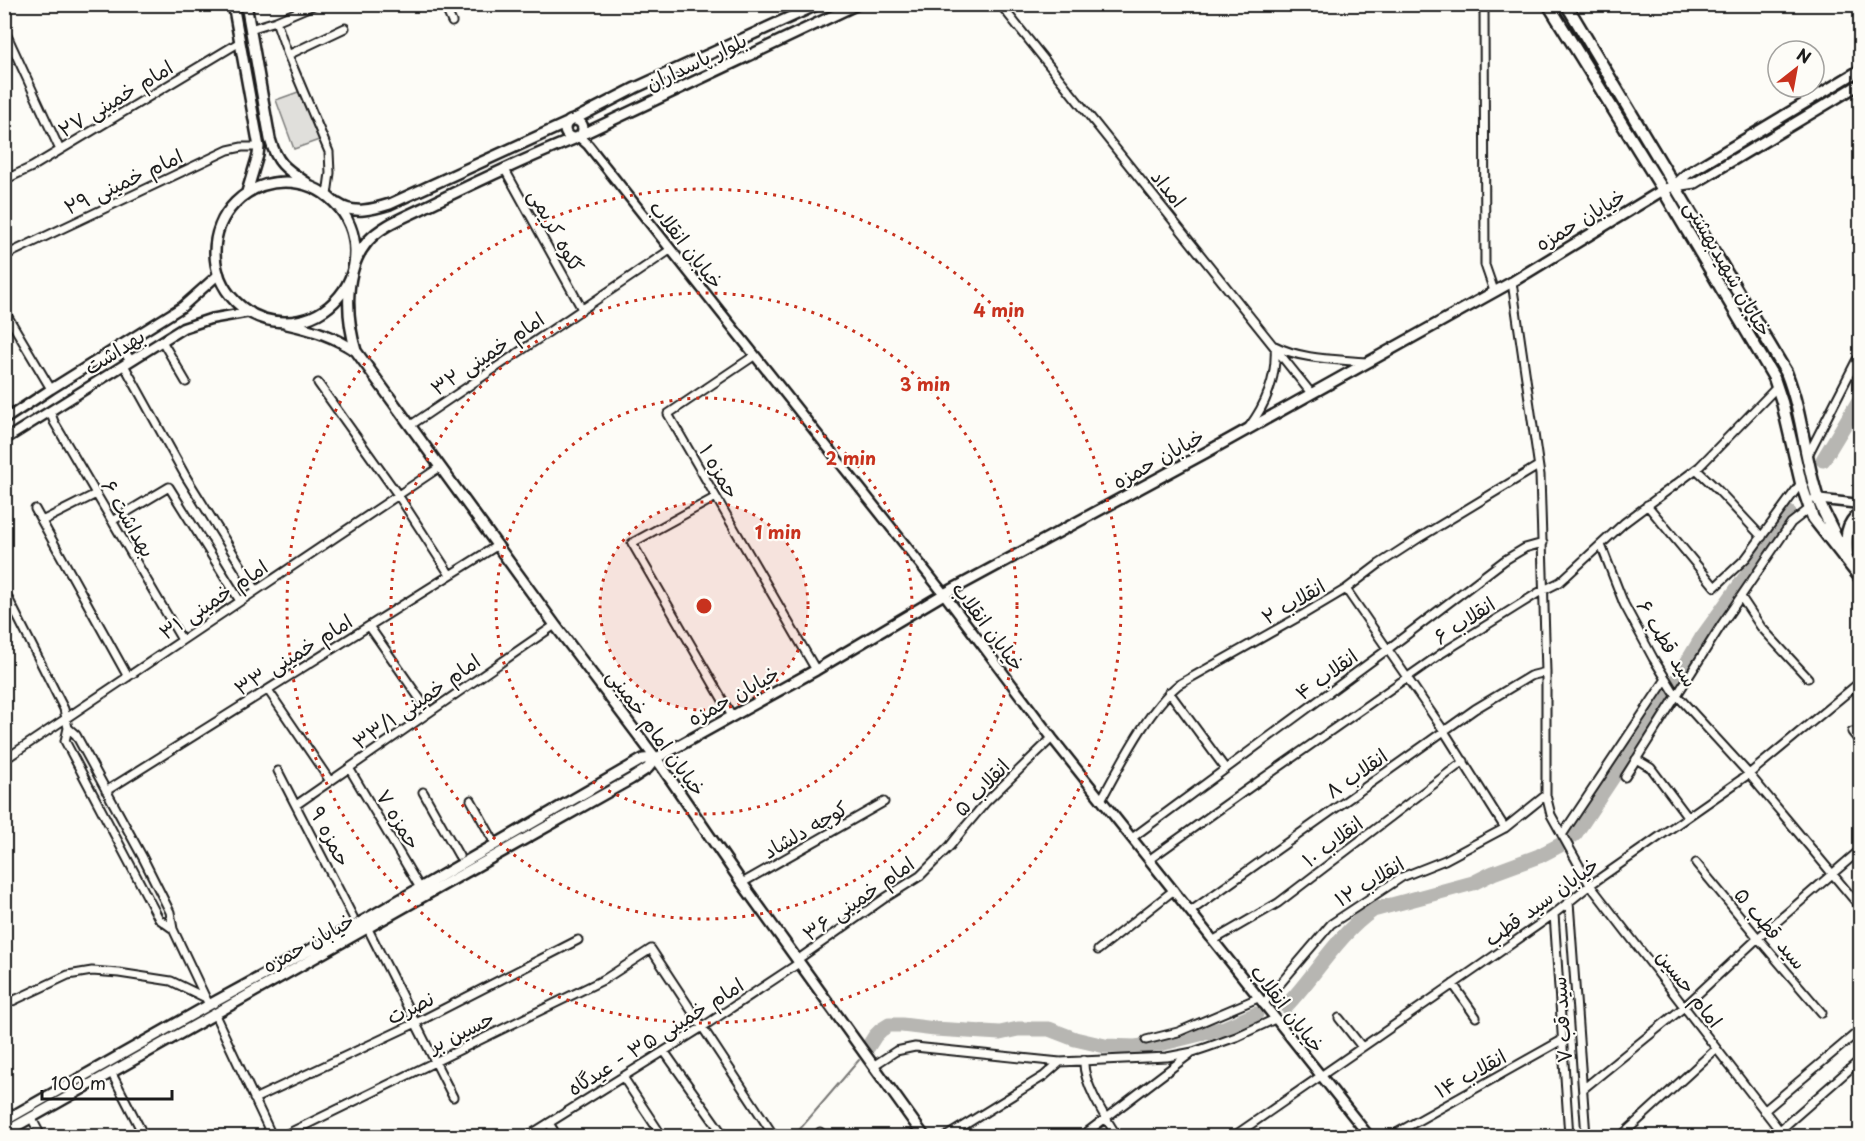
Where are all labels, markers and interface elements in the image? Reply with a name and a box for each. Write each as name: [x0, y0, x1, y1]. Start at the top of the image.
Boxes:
street label: بلوار پاسداران: [640, 24, 752, 98]
north arrow: [1766, 39, 1826, 99]
text: N: [1793, 42, 1816, 69]
street label: امام خمینی ۲۷: [52, 52, 179, 145]
street label: امام خمینی ۲۹: [59, 140, 188, 223]
street label: امداد: [1144, 162, 1194, 214]
street label: خیابان حمزه: [1529, 180, 1631, 258]
street label: ککوه کریمی: [522, 183, 592, 277]
street label: خیابان انقلاب: [643, 193, 731, 295]
street label: خیابان شهیدبهشتی: [1678, 194, 1780, 342]
text: 4 min: [973, 296, 1025, 323]
street label: امام خمینی ۳۲: [424, 304, 551, 403]
street label: بهداشت: [78, 321, 150, 381]
text: 3 min: [900, 370, 950, 397]
street label: خیابان حمزه: [1107, 420, 1209, 496]
street label: حمزه ۱: [692, 438, 748, 504]
text: 2 min: [826, 444, 876, 471]
street label: بهداشت ۶: [95, 473, 163, 563]
text: 1 min: [755, 518, 801, 545]
street label: امام خمینی ۳۱: [153, 551, 274, 647]
street label: انقلاب ۲: [1255, 571, 1331, 631]
street label: خیابان انقلاب: [945, 575, 1033, 677]
street label: انقلاب ۶: [1427, 589, 1501, 651]
street label: سید قطب ۶: [1630, 593, 1706, 693]
centre of rings: [694, 596, 714, 616]
street label: امام خمینی ۳۳: [228, 606, 359, 703]
street label: انقلاب ۴: [1289, 641, 1363, 707]
street label: امام خمینی ۳۳/۱: [346, 646, 487, 757]
street label: خیابان حمزه: [682, 657, 784, 733]
street label: خیابان امام خمینی: [600, 662, 714, 803]
street label: انقلاب ۸: [1319, 741, 1393, 805]
street label: انقلاب ۵: [946, 751, 1016, 823]
street label: حمزه ۷: [369, 783, 429, 855]
street label: کوچه دلشاد: [757, 793, 853, 865]
street label: حمزه ۹: [303, 801, 359, 871]
street label: انقلاب ۱۰: [1295, 808, 1369, 874]
street label: امام خمینی ۳۶: [796, 848, 921, 948]
street label: انقلاب ۱۲: [1328, 848, 1410, 914]
street label: خیابان سید قطب: [1478, 849, 1604, 953]
street label: سید قطب ۵: [1728, 880, 1814, 976]
street label: خیابان حمزه: [257, 904, 359, 980]
street label: امام حسین: [1649, 942, 1730, 1034]
street label: خیابان انقلاب: [1244, 957, 1332, 1059]
street label: امام خمینی ۳۵ - عیدگاه: [561, 969, 750, 1103]
street label: سید قب ۷: [1543, 976, 1579, 1064]
street label: نصرت: [381, 983, 439, 1031]
street label: حسین بر: [421, 1002, 499, 1061]
street label: انقلاب ۱۴: [1429, 1041, 1511, 1105]
scale bar: [42, 1063, 172, 1101]
text: 100 m: [51, 1069, 106, 1096]

